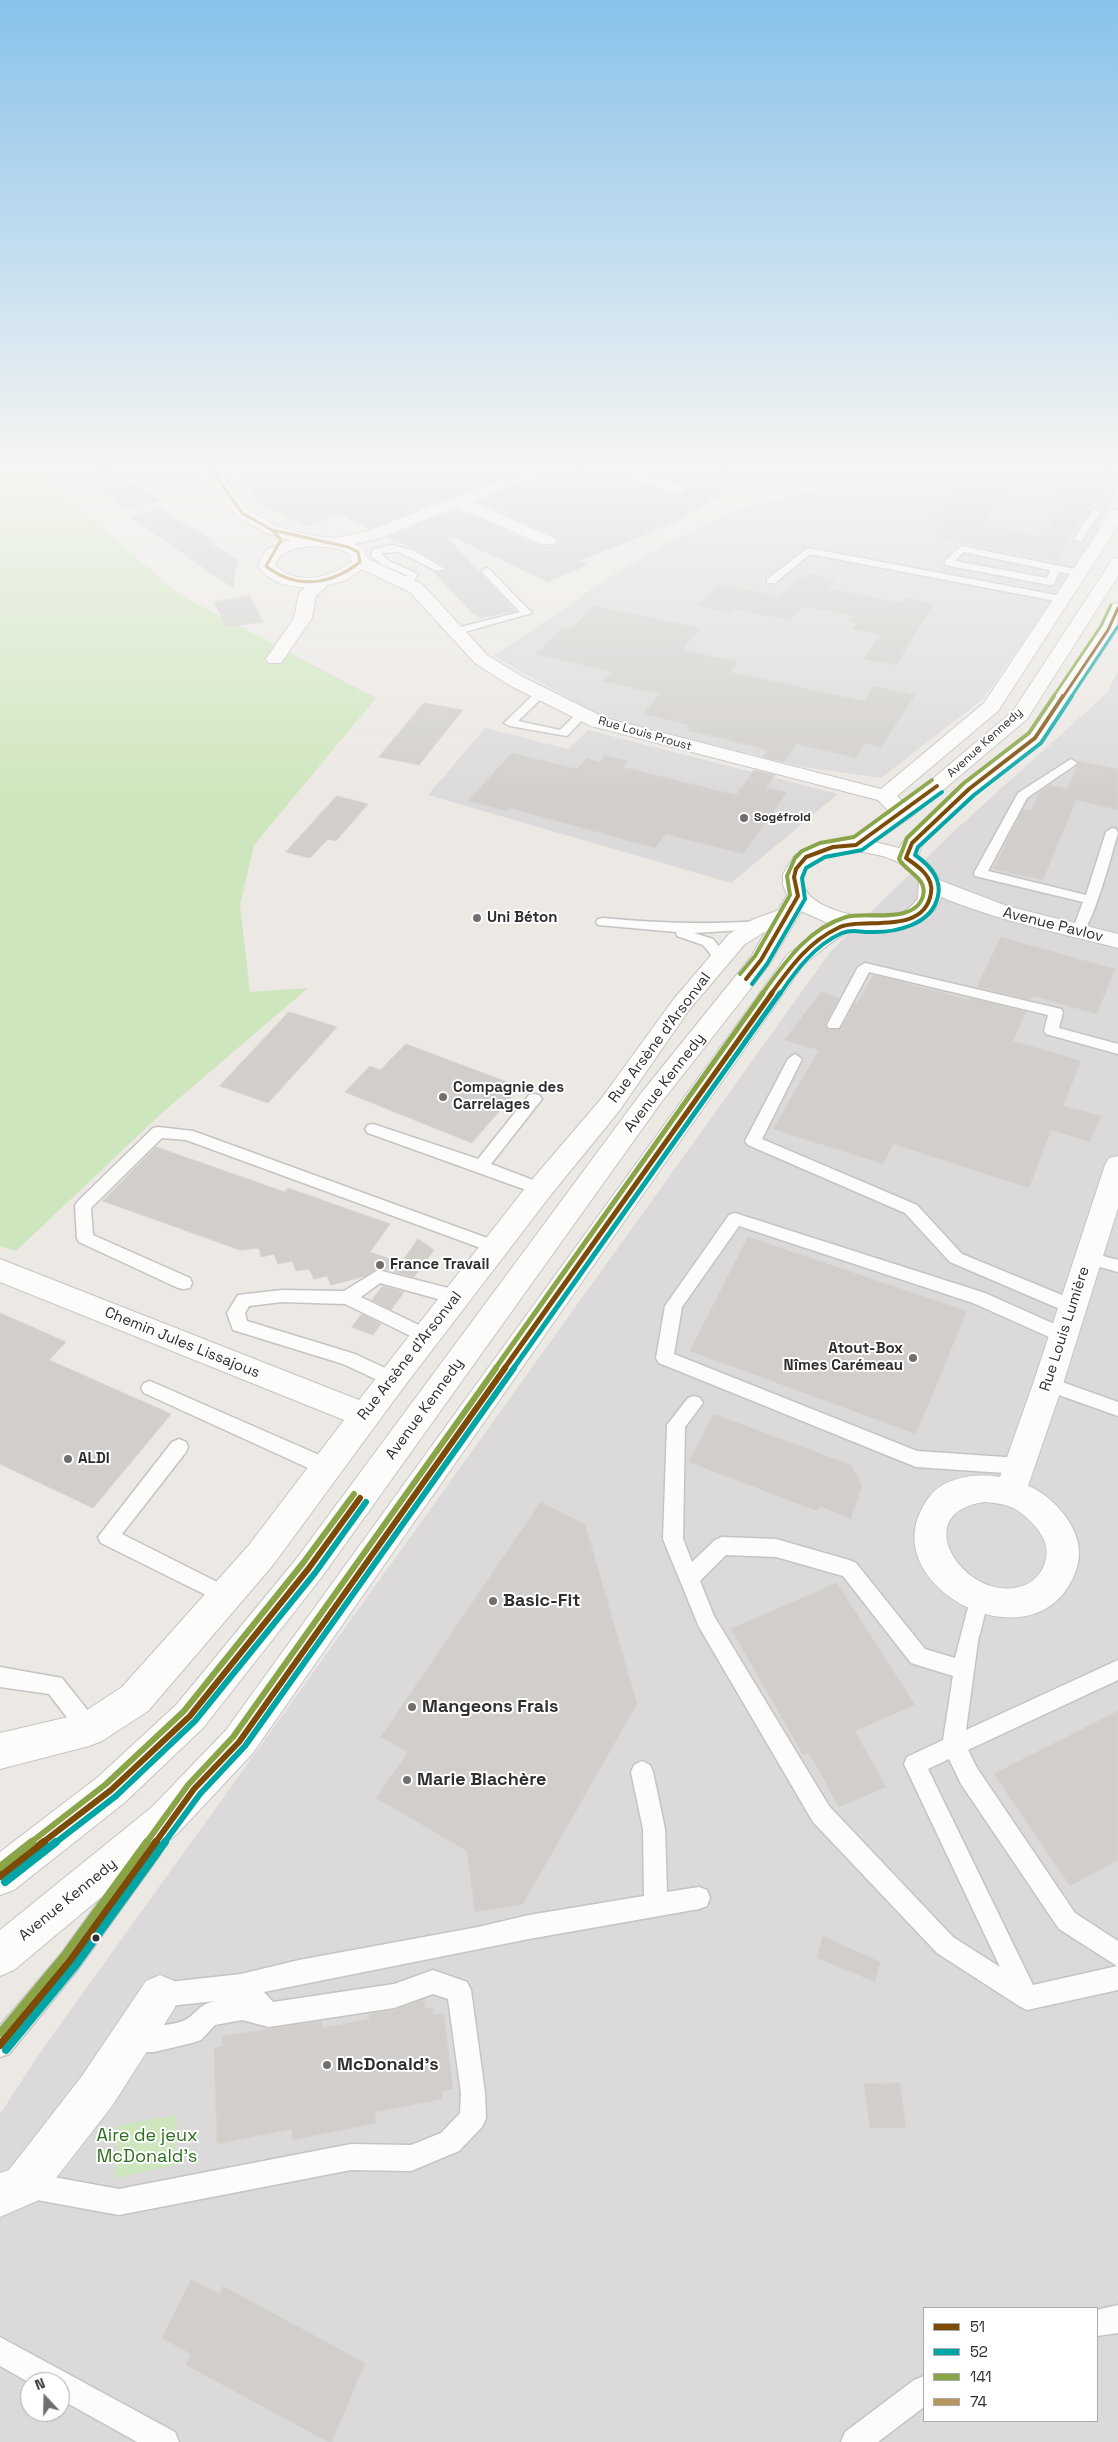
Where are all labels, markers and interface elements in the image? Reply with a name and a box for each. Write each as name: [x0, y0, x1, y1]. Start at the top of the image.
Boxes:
street label: Avenue Kennedy: [944, 705, 1026, 781]
street label: Rue Louis Proust: [597, 714, 693, 754]
place label: Sogéfroid: [754, 811, 811, 825]
marker: Sogéfroid: [738, 812, 750, 824]
street label: Avenue Pavlov: [1001, 904, 1105, 946]
place label: Uni Béton: [487, 909, 557, 927]
marker: Uni Béton: [471, 912, 483, 924]
street label: Rue Arsène d'Arsonval: [605, 969, 715, 1107]
street label: Avenue Kennedy: [621, 1030, 709, 1136]
place label: Compagnie des Carrelages: [453, 1079, 564, 1114]
marker: Compagnie des Carrelages: [437, 1091, 449, 1103]
place label: France Travail: [390, 1256, 489, 1274]
marker: France Travail: [374, 1259, 386, 1271]
street label: Rue Louis Lumière: [1036, 1264, 1094, 1394]
street label: Rue Arsène d'Arsonval: [354, 1288, 466, 1424]
street label: Chemin Jules Lissajous: [102, 1304, 262, 1382]
place label: Atout-Box Nîmes Carémeau: [783, 1340, 903, 1375]
marker: Atout-Box Nîmes Carémeau: [907, 1352, 919, 1364]
street label: Avenue Kennedy: [382, 1355, 468, 1463]
place label: ALDI: [78, 1450, 110, 1468]
marker: ALDI: [62, 1453, 74, 1465]
place label: Basic-Fit: [503, 1590, 580, 1612]
marker: Basic-Fit: [487, 1595, 499, 1607]
place label: Mangeons Frais: [422, 1696, 558, 1718]
marker: Mangeons Frais: [406, 1701, 418, 1713]
place label: Marie Blachère: [417, 1769, 546, 1791]
marker: Marie Blachère: [401, 1774, 413, 1786]
street label: Avenue Kennedy: [15, 1855, 121, 1945]
unlabelled marker: [91, 1933, 101, 1943]
place label: McDonald's: [337, 2054, 439, 2076]
marker: McDonald's: [321, 2059, 333, 2071]
park label: Aire de jeux McDonald's: [96, 2125, 198, 2168]
legend: [923, 2307, 1098, 2422]
text: 51: [970, 2317, 985, 2336]
text: 52: [970, 2342, 988, 2361]
text: 141: [970, 2367, 992, 2386]
north arrow: [20, 2372, 70, 2422]
text: N: [32, 2374, 48, 2394]
text: 74: [970, 2392, 987, 2411]

